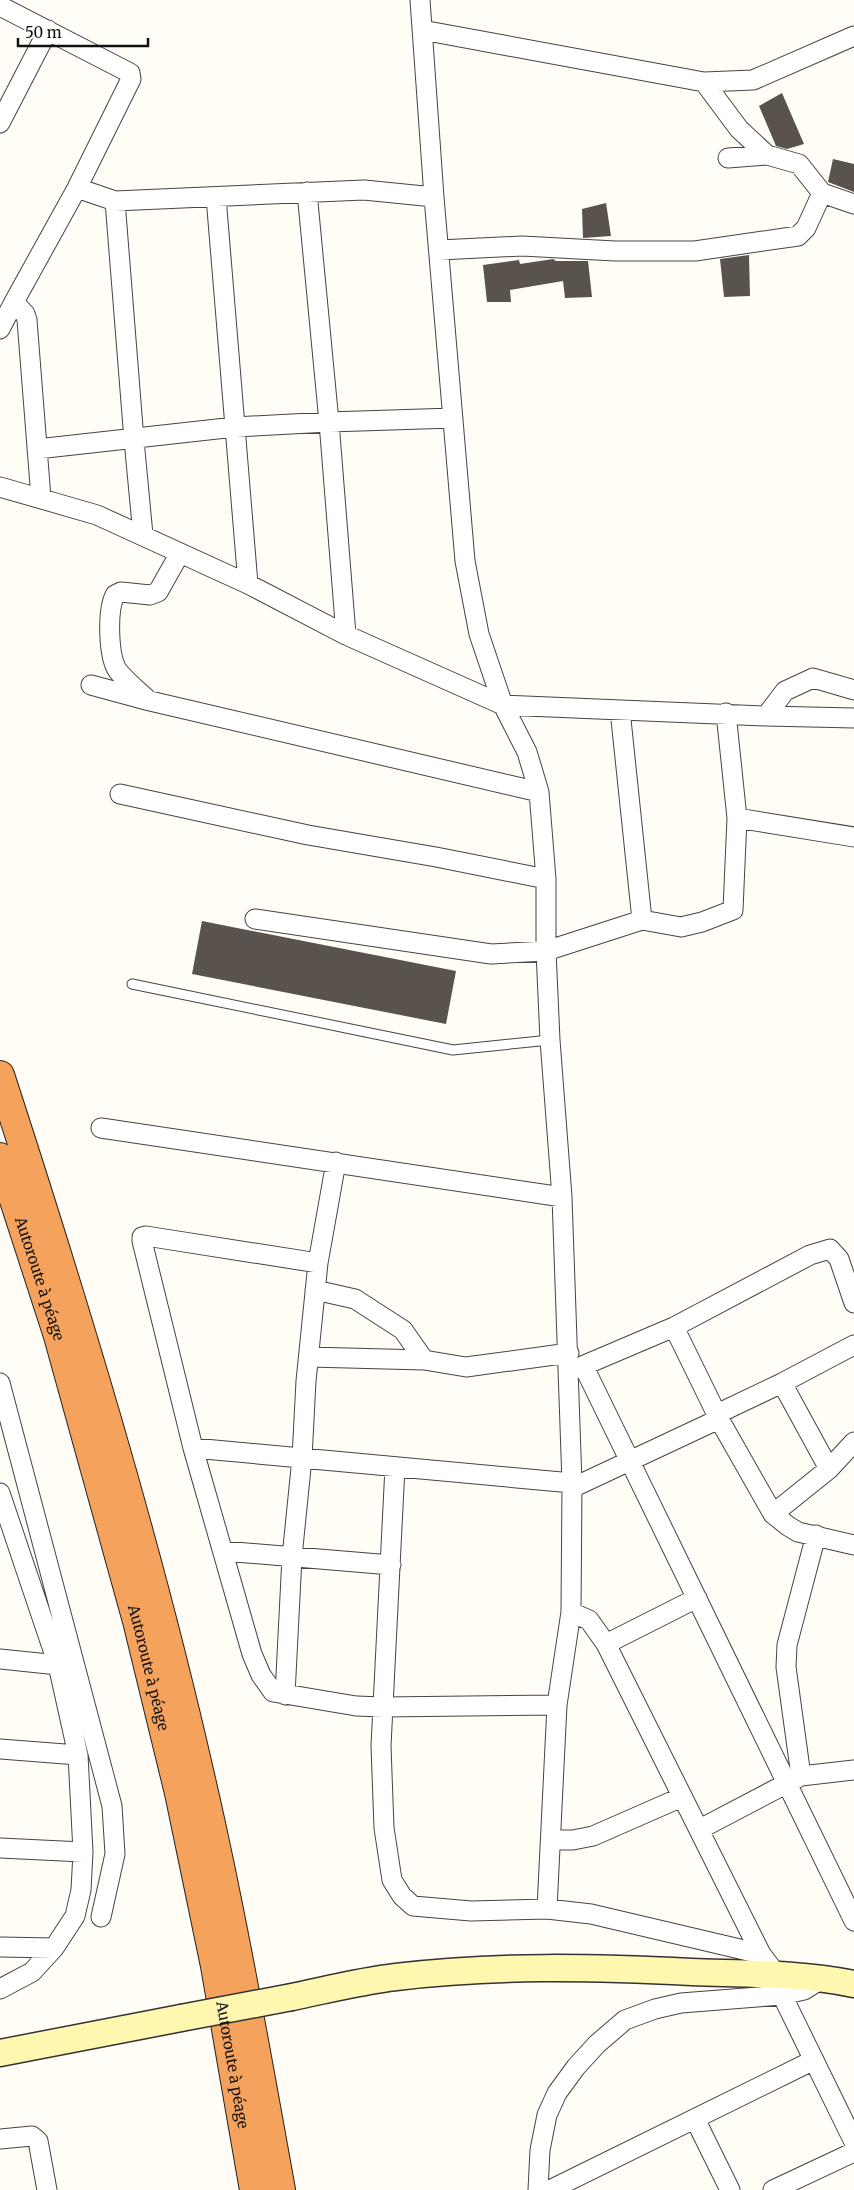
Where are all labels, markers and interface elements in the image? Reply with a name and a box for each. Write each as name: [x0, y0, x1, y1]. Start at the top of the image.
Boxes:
scale bar: [18, 15, 148, 47]
text: 50 m: [25, 23, 62, 42]
street label: Autoroute à péage: [11, 1213, 69, 1343]
street label: Autoroute à péage: [124, 1602, 173, 1733]
street label: Autoroute à péage: [212, 1999, 253, 2130]

